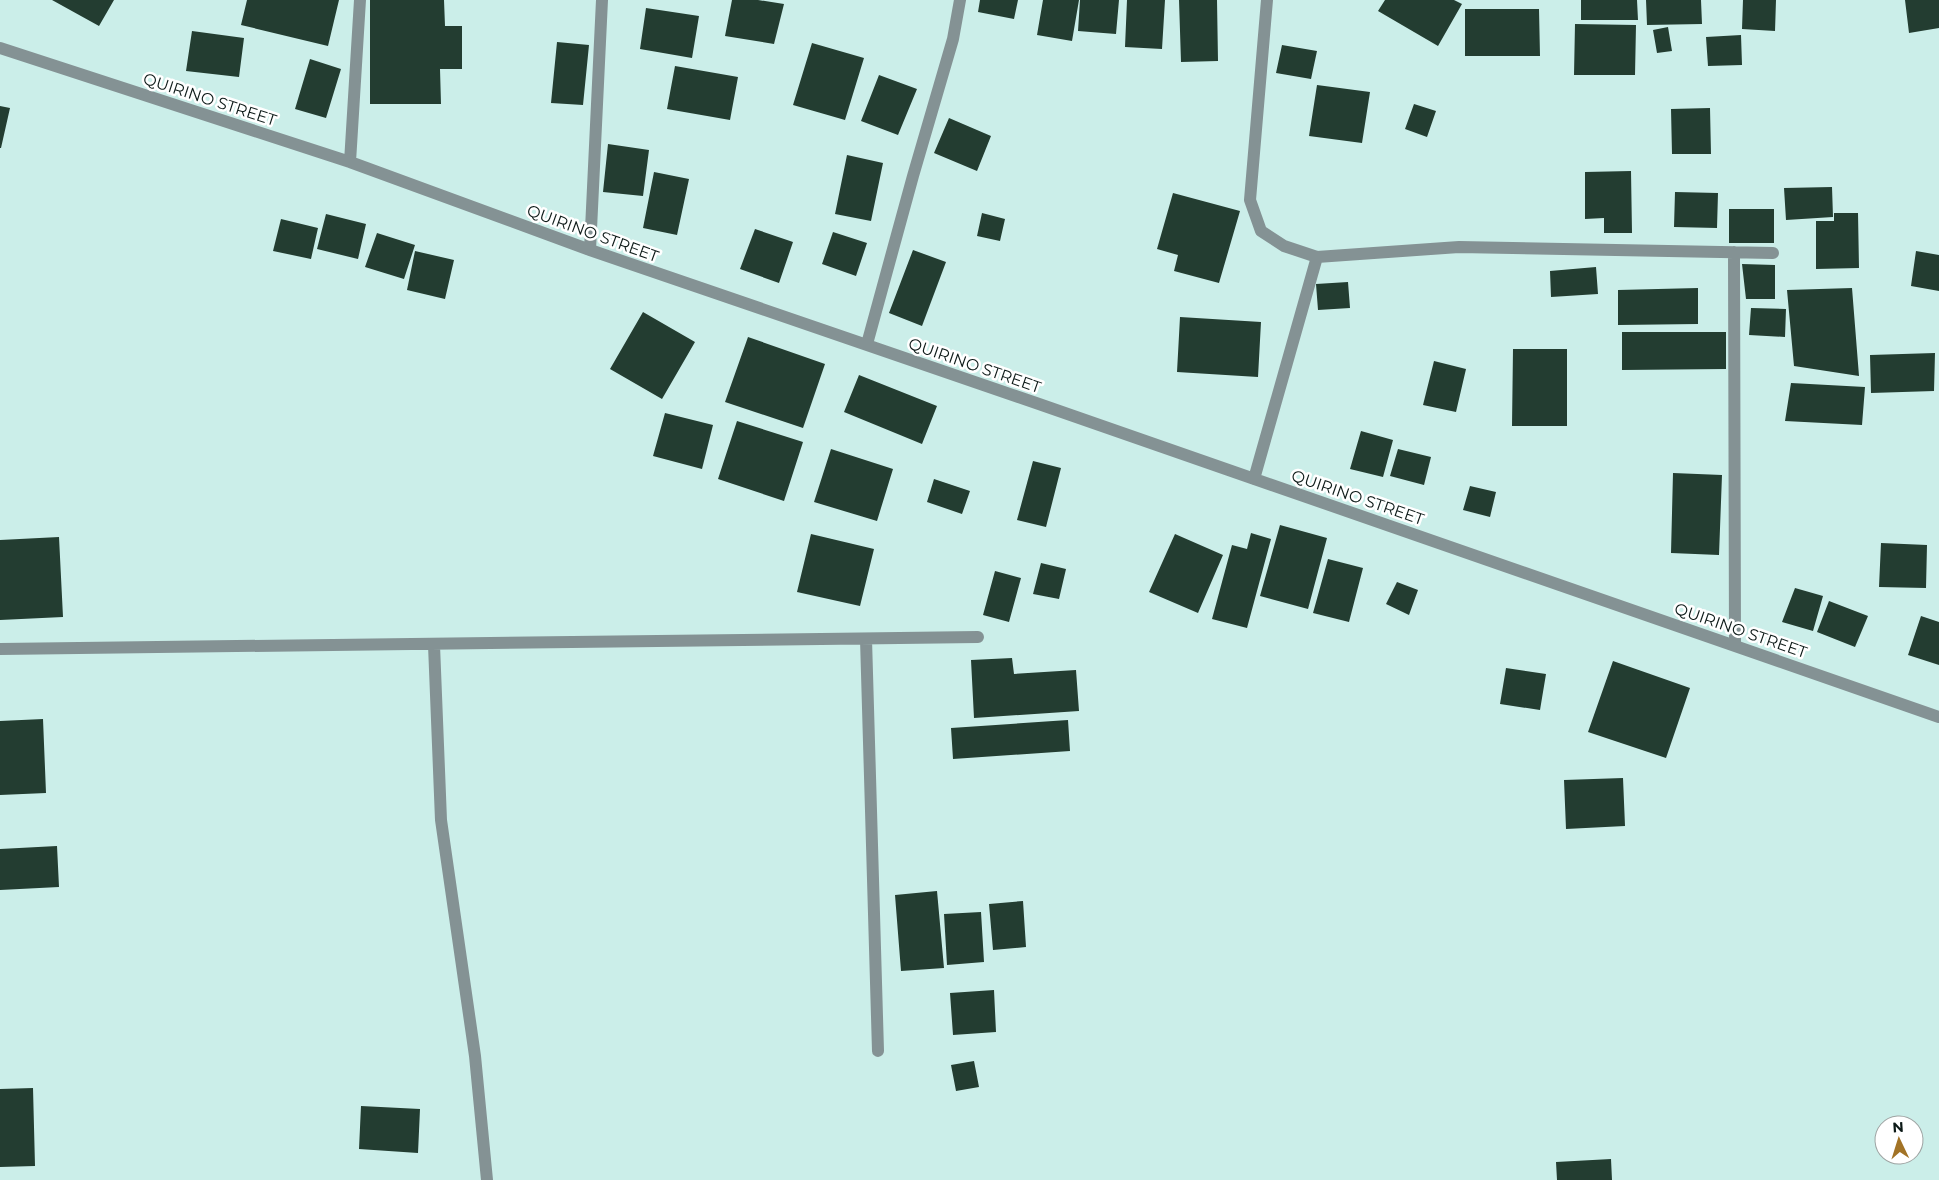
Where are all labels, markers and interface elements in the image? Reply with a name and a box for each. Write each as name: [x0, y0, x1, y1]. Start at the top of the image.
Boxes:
street label: QUIRINO STREET: [141, 69, 280, 130]
street label: QUIRINO STREET: [524, 201, 662, 266]
street label: QUIRINO STREET: [906, 334, 1044, 397]
street label: QUIRINO STREET: [1289, 466, 1427, 529]
street label: QUIRINO STREET: [1672, 599, 1810, 662]
north arrow: [1874, 1115, 1924, 1165]
text: N: [1892, 1118, 1904, 1136]

